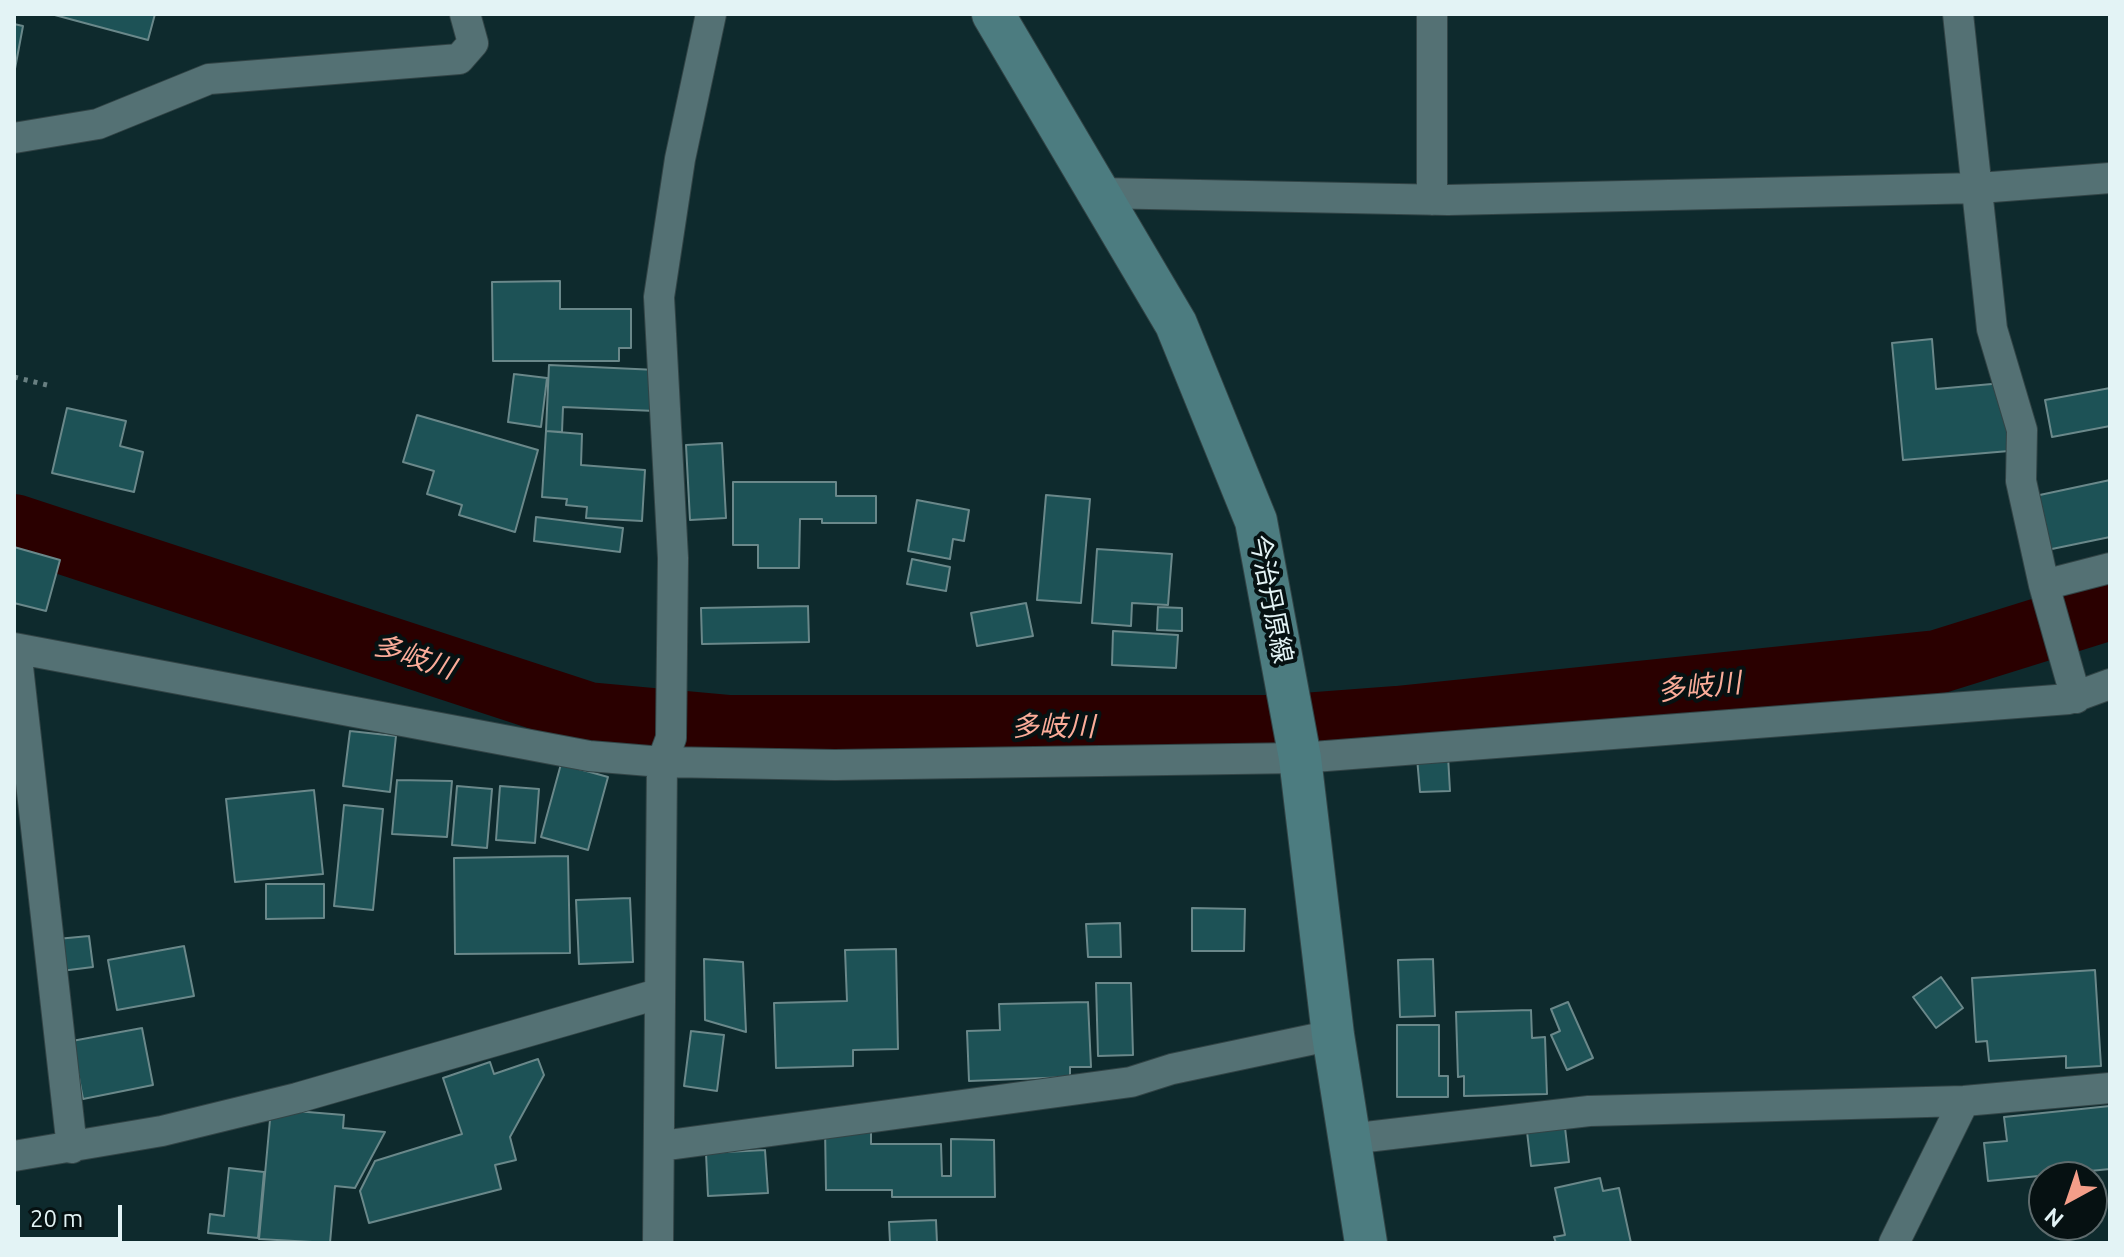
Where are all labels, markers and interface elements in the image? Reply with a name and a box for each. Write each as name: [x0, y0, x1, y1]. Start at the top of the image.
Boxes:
street label: 今治丹原線: [1243, 532, 1299, 666]
water label: 多岐川: [369, 628, 459, 686]
water label: 多岐川: [1655, 666, 1743, 708]
water label: 多岐川: [1011, 710, 1095, 744]
north arrow: [2028, 1161, 2108, 1241]
scale bar: [20, 1189, 126, 1239]
text: N: [2039, 1203, 2068, 1233]
text: 20 m: [30, 1205, 83, 1232]

